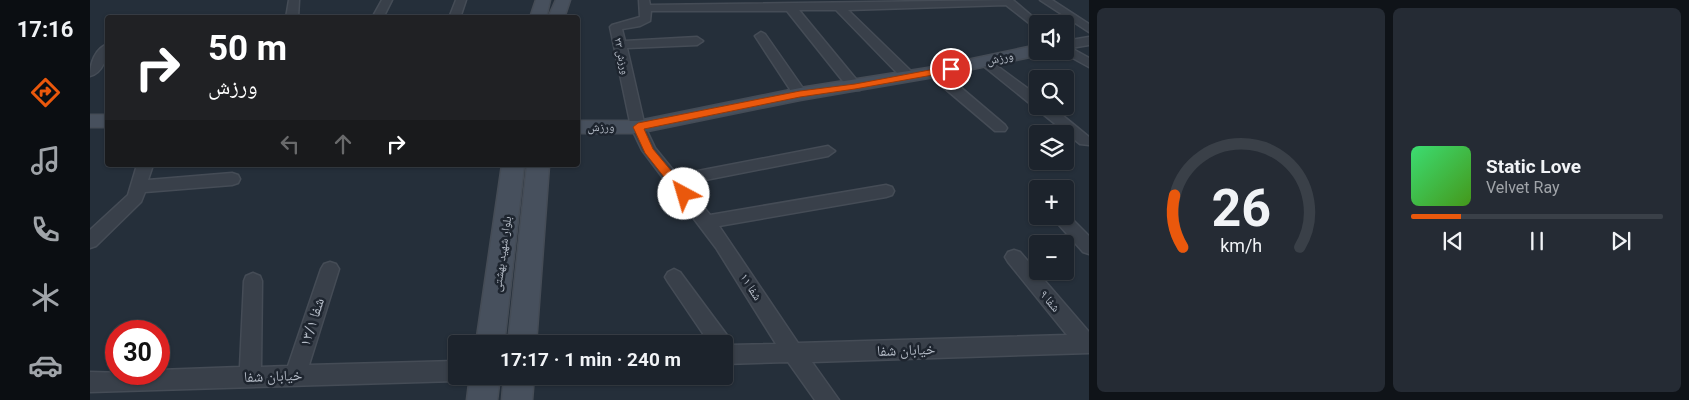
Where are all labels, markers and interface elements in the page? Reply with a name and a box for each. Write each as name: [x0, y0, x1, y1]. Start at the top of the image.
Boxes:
map controls: [1029, 15, 1074, 280]
button: sound: [1029, 15, 1074, 60]
text: 17:16: [17, 17, 73, 42]
text: 50 m: [208, 28, 287, 69]
icon: right: [125, 35, 190, 100]
street label: ورزش ۲۳: [611, 36, 632, 76]
pin: [930, 48, 972, 90]
street label: ورزش: [985, 48, 1015, 68]
icon: arrive: [937, 55, 965, 83]
button: search: [1029, 70, 1074, 115]
text: ورزش: [208, 74, 258, 99]
icon: directions: [28, 75, 63, 110]
street label: ورزش: [587, 120, 615, 134]
button: layers: [1029, 125, 1074, 170]
icon: left: [276, 130, 304, 158]
icon: ahead: [329, 130, 357, 158]
icon: right: [382, 130, 410, 158]
icon: music: [28, 143, 63, 178]
text: Static Love: [1486, 155, 1581, 178]
position arrow: [657, 167, 709, 219]
text: 26: [1211, 178, 1271, 239]
text: Velvet Ray: [1486, 178, 1560, 197]
button: +: [1029, 180, 1074, 225]
icon: phone: [28, 212, 63, 247]
street label: بلوار شهید بهشتی: [490, 215, 515, 293]
icon: previous: [1439, 227, 1467, 255]
icon: pause: [1523, 227, 1551, 255]
icon: next: [1607, 227, 1635, 255]
button: −: [1029, 235, 1074, 280]
text: km/h: [1220, 235, 1262, 256]
street label: شفا ۱۱: [737, 271, 765, 303]
icon: climate: [28, 280, 63, 315]
street label: شفا ۹: [1037, 287, 1063, 315]
street label: شفا ۱۳/۱: [296, 296, 328, 348]
speed limit sign: 30: [105, 320, 170, 385]
street label: خیابان شفا: [876, 340, 936, 361]
icon: car: [28, 348, 63, 383]
text: 17:17 · 1 min · 240 m: [500, 348, 681, 371]
street label: خیابان شفا: [243, 366, 303, 387]

